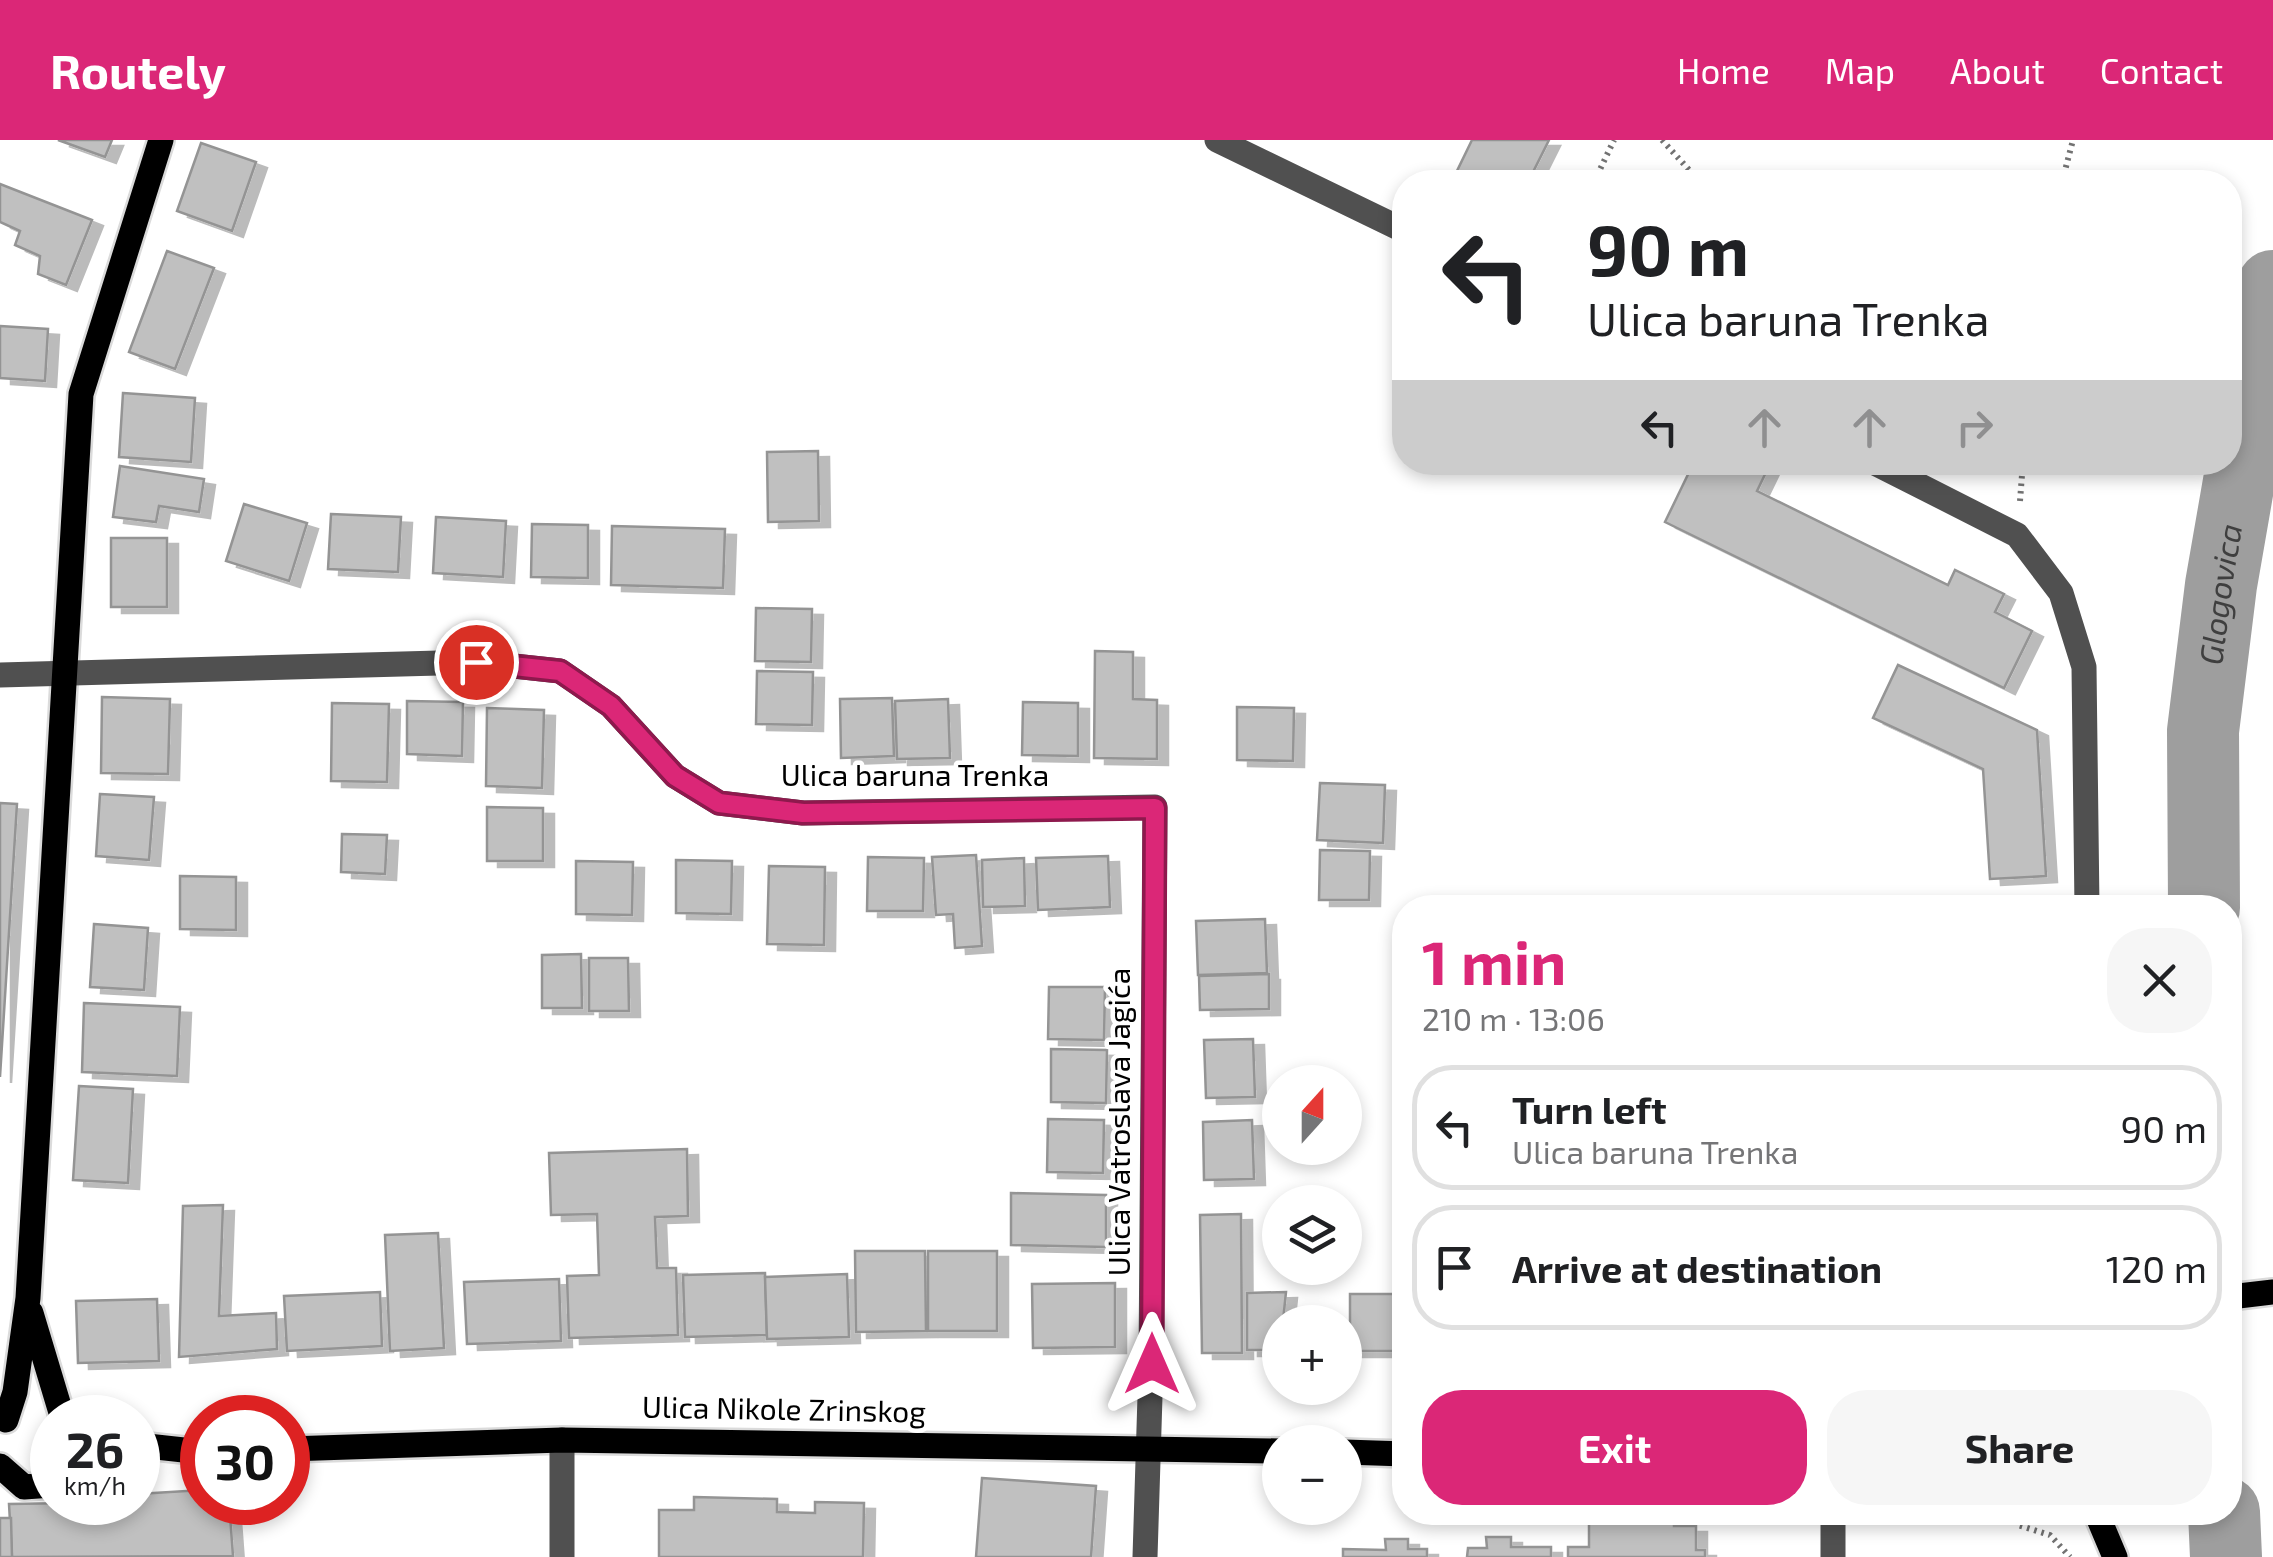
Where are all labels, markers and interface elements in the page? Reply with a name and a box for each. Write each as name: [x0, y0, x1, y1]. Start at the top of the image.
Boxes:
text: Routely: [50, 41, 226, 99]
text: Home: [1677, 49, 1770, 91]
text: Map: [1825, 49, 1895, 91]
text: About: [1950, 49, 2045, 91]
text: Contact: [2100, 49, 2223, 91]
text: 90 m: [1587, 206, 1749, 290]
icon: left: [1422, 210, 1552, 340]
text: Ulica baruna Trenka: [1587, 291, 1989, 345]
icon: left: [1632, 400, 1687, 455]
icon: ahead: [1737, 400, 1792, 455]
icon: ahead: [1842, 400, 1897, 455]
icon: right: [1947, 400, 2002, 455]
water label: Glogovica: [2190, 520, 2248, 667]
pin: [434, 620, 519, 705]
icon: arrive: [449, 635, 504, 690]
street label: Ulica baruna Trenka: [781, 756, 1049, 792]
text: 1 min: [1422, 925, 1566, 997]
button: close: [2107, 928, 2212, 1033]
street label: Ulica Vatroslava Jagića: [1100, 968, 1136, 1276]
text: 210 m · 13:06: [1422, 999, 1605, 1037]
north arrow: [1262, 1065, 1362, 1165]
map controls: [1262, 1065, 1362, 1525]
text: Turn left: [1512, 1086, 1667, 1132]
icon: left: [1427, 1100, 1482, 1155]
text: 90 m: [2121, 1105, 2207, 1151]
text: Ulica baruna Trenka: [1512, 1132, 1798, 1170]
button: layers: [1262, 1185, 1362, 1285]
icon: arrive: [1427, 1240, 1482, 1295]
text: Arrive at destination: [1512, 1245, 1882, 1291]
text: 120 m: [2106, 1245, 2207, 1291]
button: +: [1262, 1305, 1362, 1405]
position arrow: [1100, 1312, 1204, 1416]
street label: Ulica Nikole Zrinskog: [642, 1388, 927, 1428]
button: Exit: [1422, 1390, 1807, 1505]
button: Share: [1827, 1390, 2212, 1505]
speed limit sign: 30: [180, 1395, 310, 1525]
text: 26: [66, 1418, 124, 1478]
button: −: [1262, 1425, 1362, 1525]
text: km/h: [64, 1470, 126, 1500]

